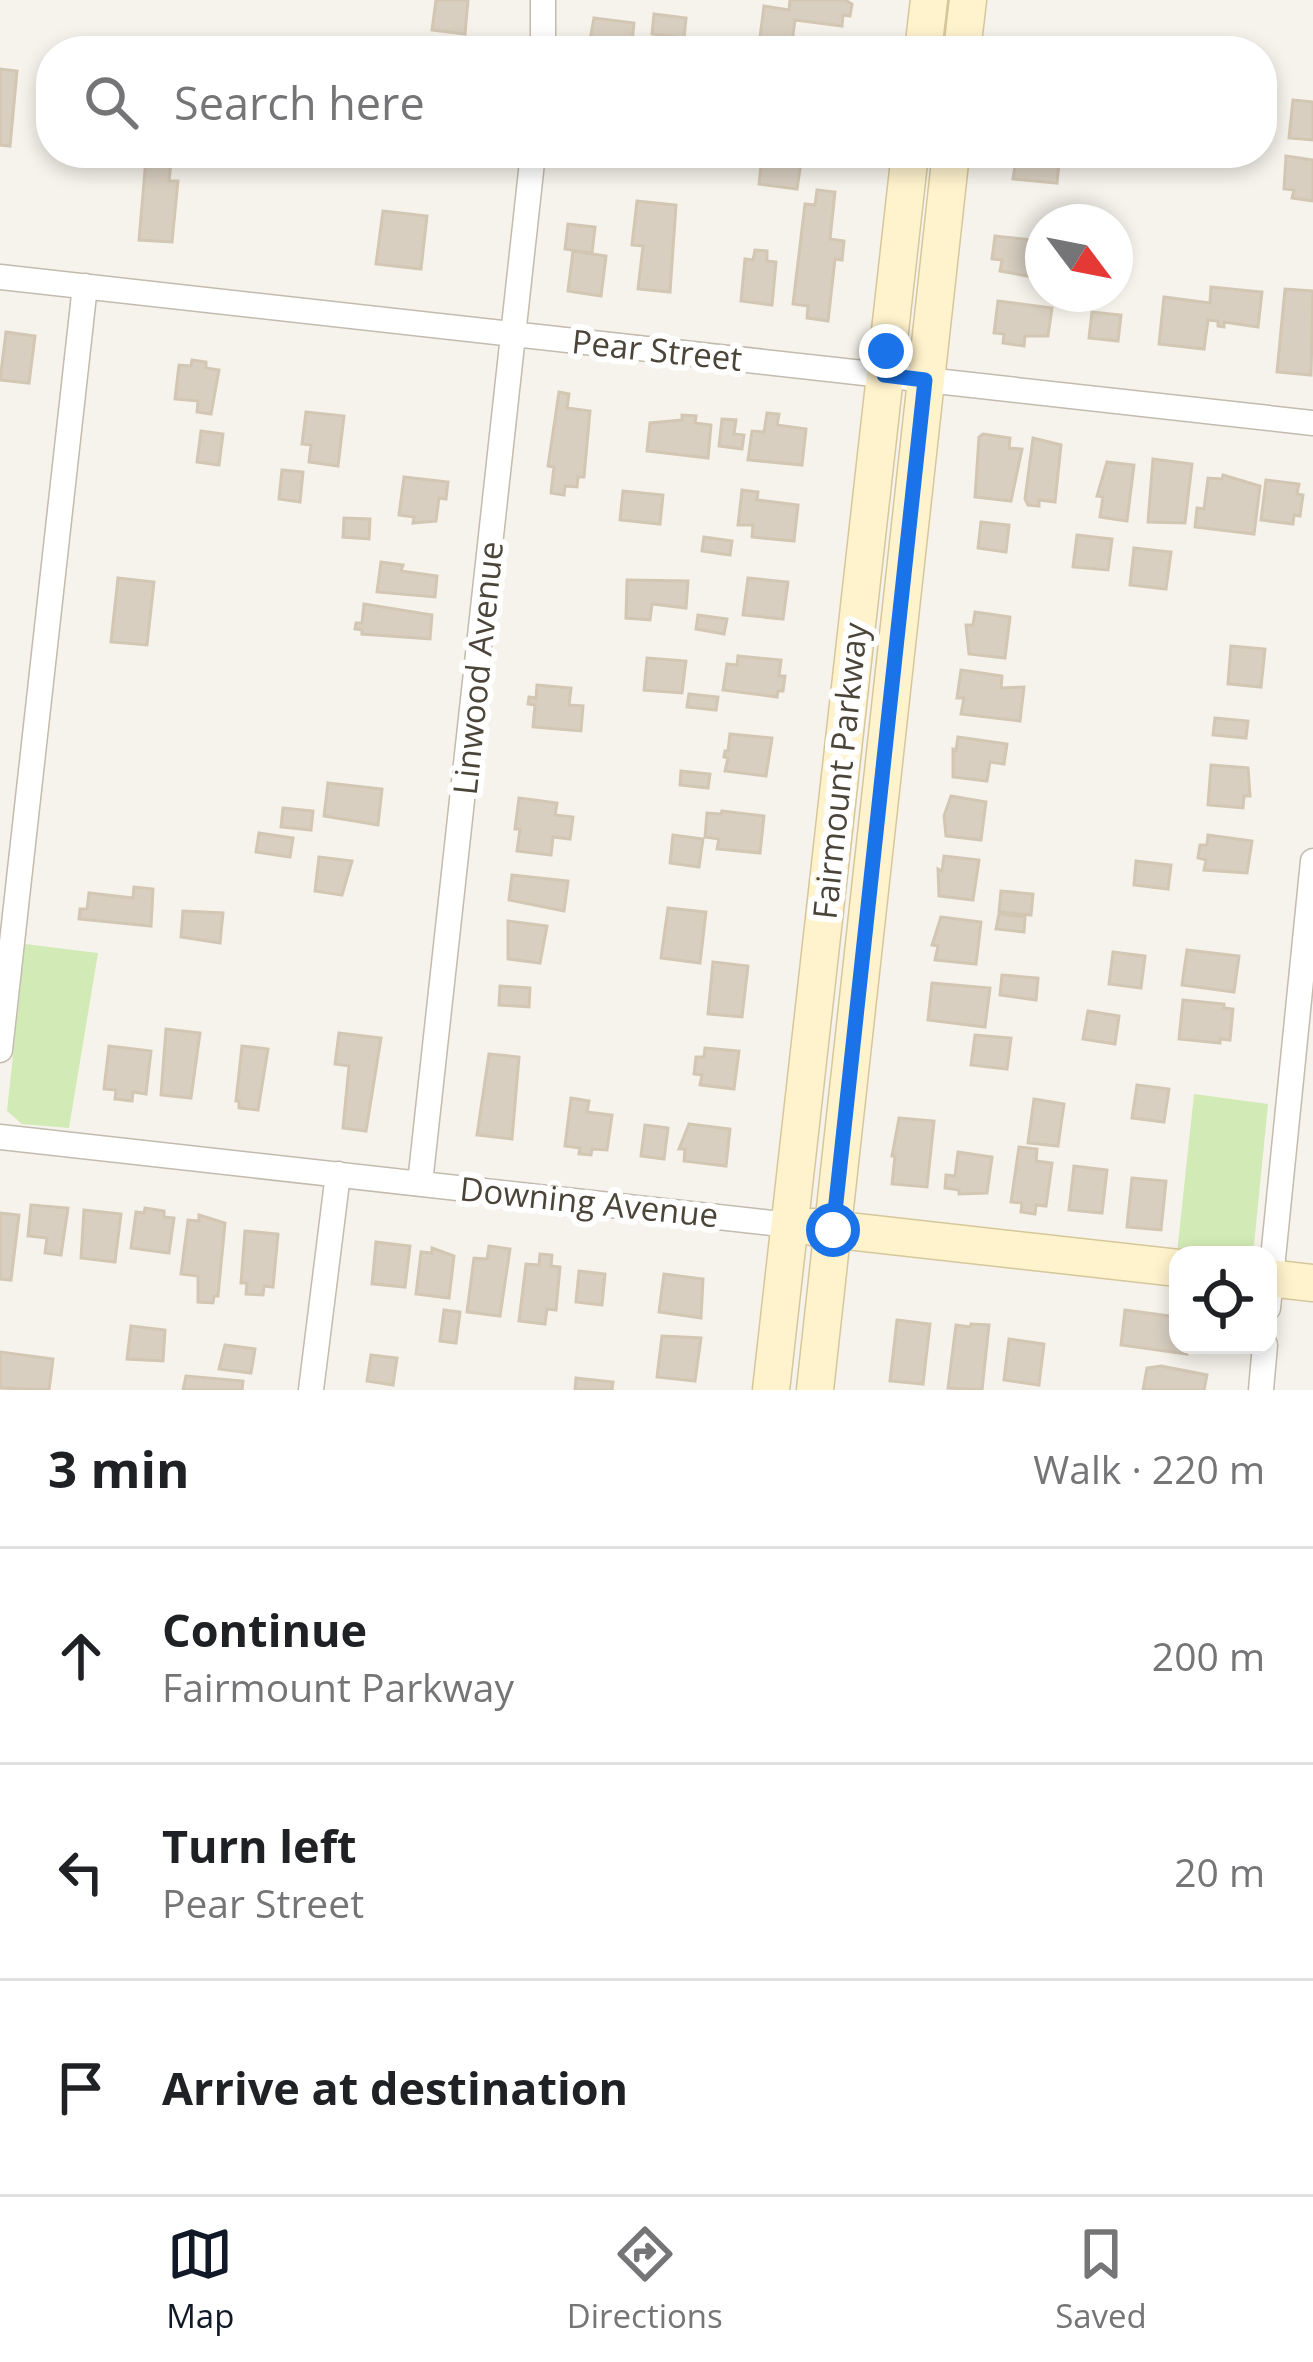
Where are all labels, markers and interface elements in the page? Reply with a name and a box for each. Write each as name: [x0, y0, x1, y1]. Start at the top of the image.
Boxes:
search box: [36, 36, 1277, 168]
icon: search: [78, 69, 144, 135]
text: Search here: [174, 72, 425, 133]
north arrow: [1025, 204, 1133, 312]
street label: Pear Street: [570, 318, 744, 381]
route end: [859, 324, 913, 378]
street label: Linwood Avenue: [442, 539, 513, 797]
street label: Fairmount Parkway: [802, 620, 877, 921]
street label: Downing Avenue: [458, 1166, 720, 1237]
route start: [806, 1203, 860, 1257]
map controls: [1169, 1246, 1277, 1354]
button: locate: [1169, 1246, 1277, 1354]
text: 3 min: [48, 1433, 190, 1503]
text: Walk · 220 m: [1033, 1442, 1265, 1495]
text: Continue: [162, 1599, 367, 1660]
icon: ahead: [48, 1623, 114, 1689]
text: 200 m: [1152, 1629, 1265, 1682]
text: Fairmount Parkway: [162, 1660, 514, 1713]
text: Turn left: [162, 1815, 357, 1876]
icon: left: [48, 1839, 114, 1905]
text: 20 m: [1174, 1845, 1265, 1898]
text: Pear Street: [162, 1876, 364, 1929]
icon: arrive: [48, 2055, 114, 2121]
text: Arrive at destination: [162, 2057, 628, 2118]
tab: Map: [166, 2221, 234, 2338]
tab: Directions: [567, 2221, 723, 2338]
tab: Saved: [1055, 2221, 1147, 2338]

